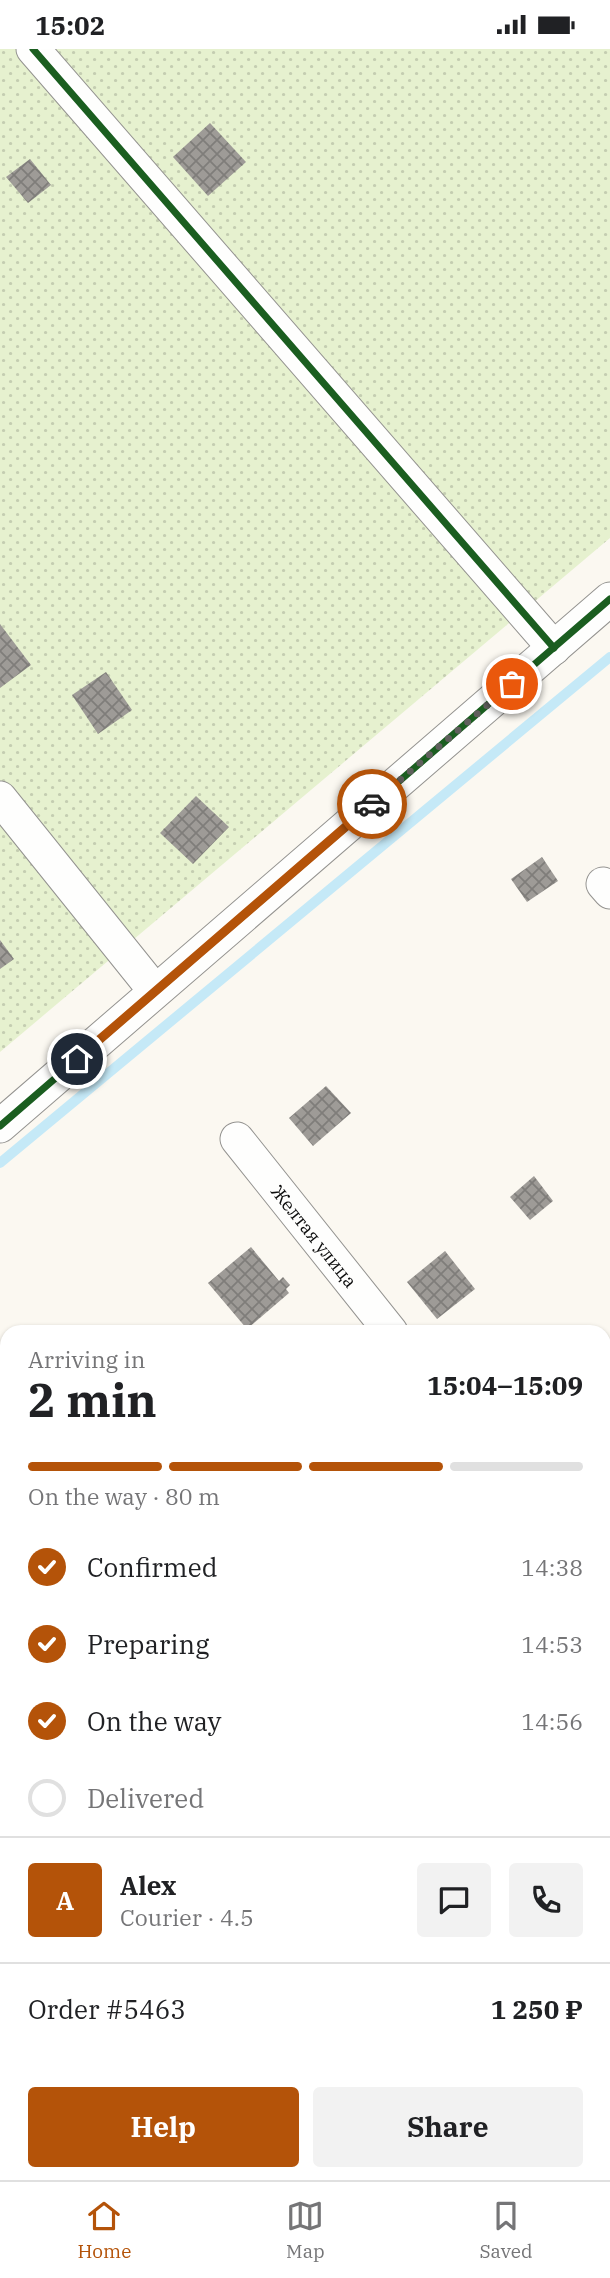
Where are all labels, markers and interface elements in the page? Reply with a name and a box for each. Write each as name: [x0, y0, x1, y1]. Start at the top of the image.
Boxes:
text: 15:02: [35, 8, 105, 42]
pin: [482, 654, 542, 714]
icon: bag: [493, 665, 531, 703]
courier: [337, 769, 407, 839]
icon: car: [353, 785, 391, 823]
pin: [47, 1029, 107, 1089]
icon: home: [58, 1040, 96, 1078]
street label: Желтая улица: [266, 1180, 362, 1292]
text: Arriving in: [28, 1344, 145, 1374]
text: 15:04–15:09: [427, 1368, 583, 1402]
text: 2 min: [28, 1370, 157, 1430]
text: On the way · 80 m: [28, 1481, 220, 1511]
icon: check: [28, 1548, 66, 1586]
text: Confirmed: [87, 1550, 218, 1584]
text: 14:38: [521, 1552, 583, 1582]
icon: check: [28, 1625, 66, 1663]
text: Preparing: [87, 1627, 209, 1661]
text: 14:53: [521, 1629, 583, 1659]
icon: check: [28, 1702, 66, 1740]
text: On the way: [87, 1704, 221, 1738]
text: 14:56: [521, 1706, 583, 1736]
text: Delivered: [87, 1781, 204, 1815]
button: chat: [417, 1863, 491, 1937]
button: phone: [509, 1863, 583, 1937]
text: Alex: [120, 1868, 176, 1902]
text: A: [56, 1883, 74, 1917]
text: Courier · 4.5: [120, 1902, 254, 1932]
text: Order #5463: [28, 1992, 186, 2026]
text: 1 250 ₽: [491, 1992, 583, 2026]
button: Help: [28, 2087, 299, 2167]
button: Share: [313, 2087, 583, 2167]
tab: Home: [77, 2197, 131, 2263]
tab: Map: [286, 2197, 325, 2263]
tab: Saved: [479, 2197, 533, 2263]

